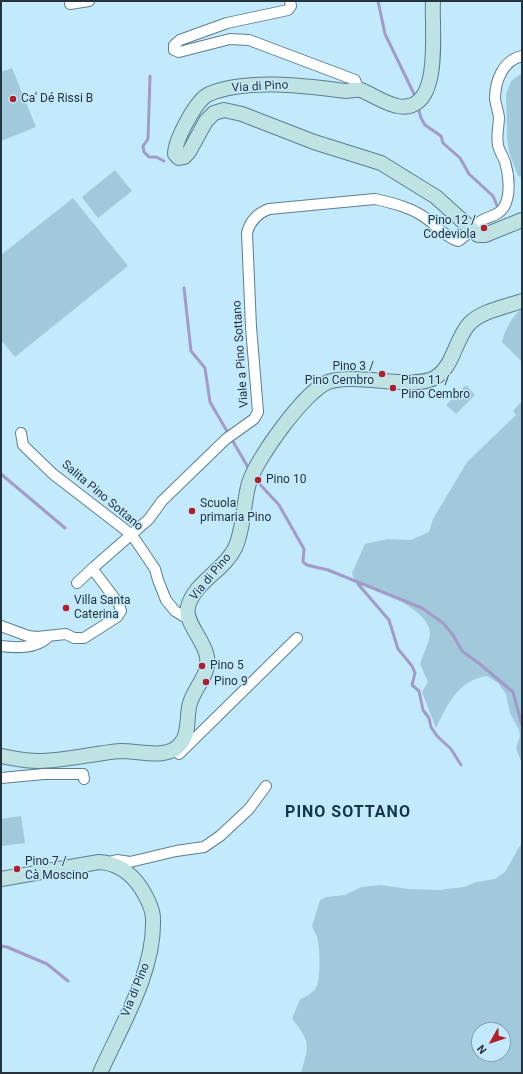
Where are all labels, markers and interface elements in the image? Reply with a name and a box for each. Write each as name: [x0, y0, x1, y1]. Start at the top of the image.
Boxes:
street label: Via di Pino: [231, 78, 289, 96]
place label: Ca' Dé Rissi B: [21, 92, 93, 106]
marker: Ca' Dé Rissi B: [8, 94, 18, 104]
place label: Pino 12 / Codeviola: [423, 214, 476, 242]
marker: Pino 12 / Codeviola: [479, 223, 489, 233]
street label: Viale a Pino Sottano: [230, 300, 252, 408]
place label: Pino 3 / Pino Cembro: [305, 360, 374, 388]
marker: Pino 3 / Pino Cembro: [377, 369, 387, 379]
place label: Pino 11 / Pino Cembro: [401, 374, 470, 402]
marker: Pino 11 / Pino Cembro: [388, 383, 398, 393]
street label: Salita Pino Sottano: [58, 458, 146, 534]
place label: Pino 10: [266, 473, 306, 487]
marker: Pino 10: [253, 475, 263, 485]
place label: Scuola primaria Pino: [200, 497, 271, 525]
marker: Scuola primaria Pino: [187, 506, 197, 516]
street label: Via di Pino: [187, 551, 235, 603]
place label: Villa Santa Caterina: [74, 594, 131, 622]
marker: Villa Santa Caterina: [61, 603, 71, 613]
place label: Pino 5: [210, 659, 244, 673]
marker: Pino 5: [197, 661, 207, 671]
place label: Pino 9: [214, 675, 248, 689]
marker: Pino 9: [201, 677, 211, 687]
district label: PINO SOTTANO: [285, 803, 411, 823]
place label: Pino 7 / Cà Moscino: [25, 855, 88, 883]
marker: Pino 7 / Cà Moscino: [12, 864, 22, 874]
street label: Via di Pino: [119, 961, 153, 1019]
north arrow: [471, 1022, 511, 1062]
text: N: [475, 1042, 490, 1056]

